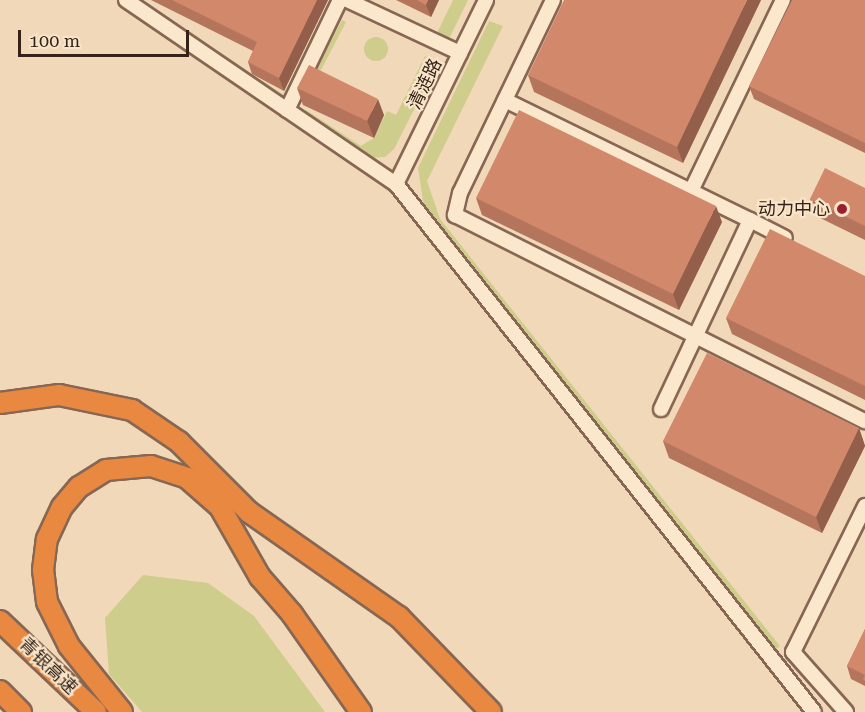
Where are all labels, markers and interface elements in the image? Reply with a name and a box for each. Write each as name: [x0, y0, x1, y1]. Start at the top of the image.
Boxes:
scale bar: [21, 18, 192, 56]
text: 100 m: [29, 30, 80, 51]
street label: 清涟路: [403, 55, 447, 113]
place label: 动力中心: [758, 198, 830, 220]
marker: 动力中心: [835, 202, 849, 216]
street label: 青银高速: [15, 633, 81, 699]

